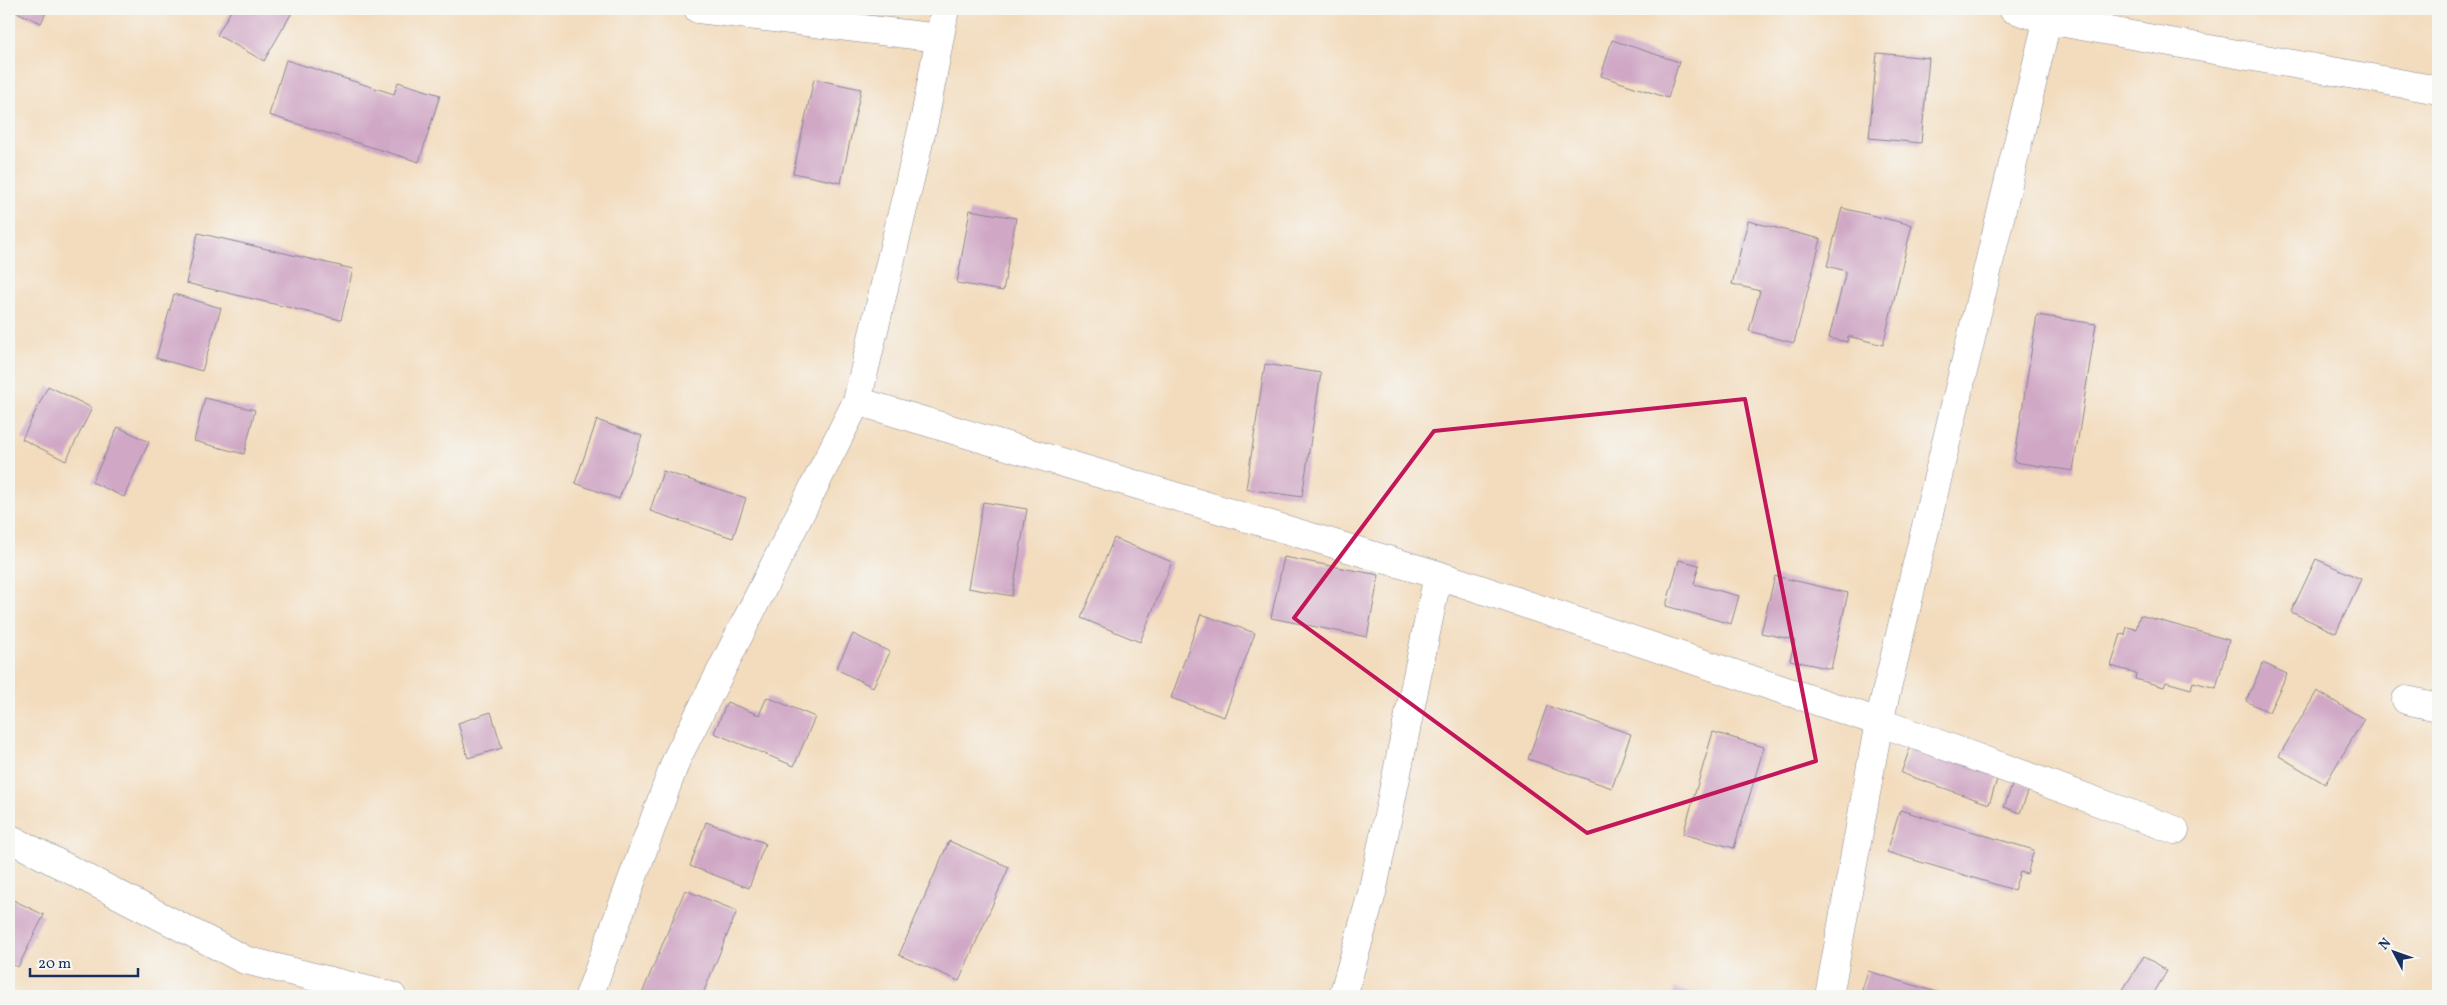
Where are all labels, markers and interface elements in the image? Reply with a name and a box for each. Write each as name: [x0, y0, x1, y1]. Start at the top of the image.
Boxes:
north arrow: [2370, 928, 2420, 978]
text: N: [2375, 934, 2396, 955]
scale bar: [30, 945, 138, 977]
text: 20 m: [38, 954, 71, 975]

